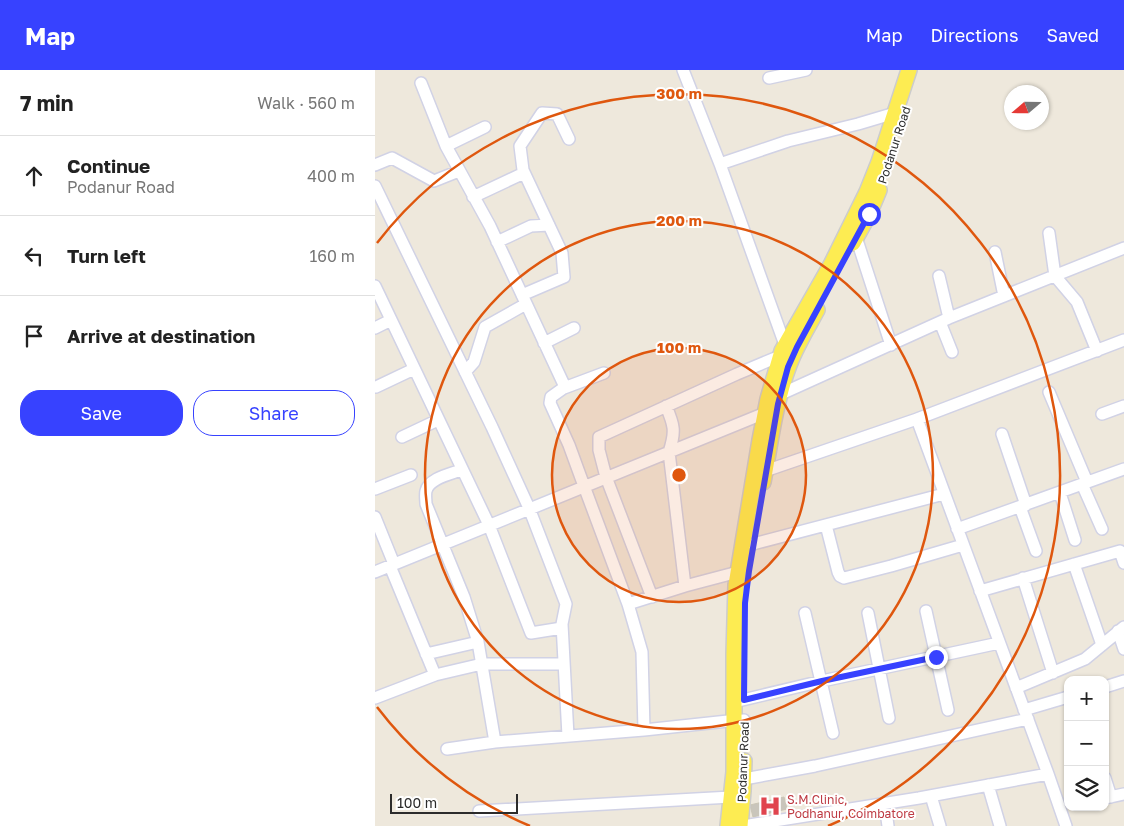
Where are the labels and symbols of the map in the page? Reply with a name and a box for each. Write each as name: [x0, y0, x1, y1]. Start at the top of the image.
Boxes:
text: 300 m: [656, 84, 702, 102]
north arrow: [1004, 85, 1049, 130]
street label: Podanur Road: [874, 104, 914, 186]
route start: [858, 203, 881, 226]
text: 200 m: [656, 211, 702, 229]
text: 100 m: [657, 338, 701, 356]
centre of rings: [670, 466, 688, 484]
route end: [925, 646, 948, 669]
street label: Podanur Road: [734, 721, 752, 803]
scale bar: [390, 791, 517, 814]
place label: S.M.Clinic, Podhanur, Coimbatore: [787, 792, 915, 821]
hospital icon: S.M.Clinic, Podhanur, Coimbatore: [757, 793, 783, 819]

